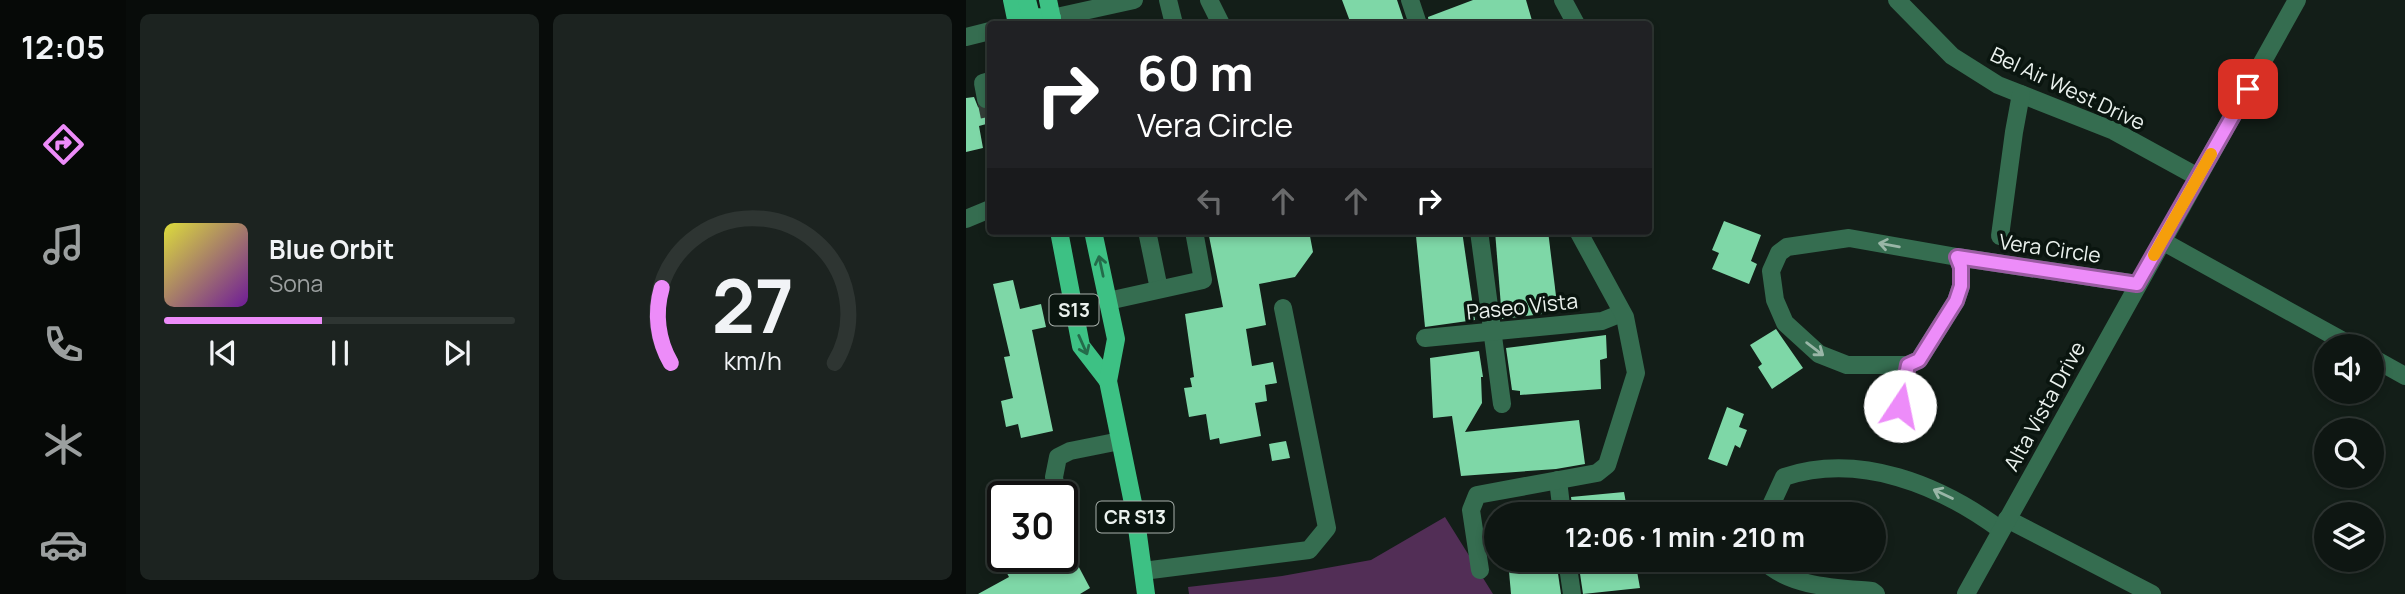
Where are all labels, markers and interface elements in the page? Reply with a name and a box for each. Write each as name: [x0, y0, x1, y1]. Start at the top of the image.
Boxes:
text: 12:05: [21, 25, 105, 69]
text: 60 m: [1137, 39, 1254, 106]
street label: Bel Air West Drive: [1986, 40, 2150, 136]
icon: right: [1022, 49, 1113, 140]
pin: [2218, 59, 2278, 119]
icon: arrive: [2229, 70, 2267, 108]
text: Vera Circle: [1137, 103, 1293, 147]
icon: directions: [39, 120, 88, 169]
icon: left: [1191, 182, 1229, 220]
icon: ahead: [1264, 182, 1302, 220]
icon: ahead: [1337, 182, 1375, 220]
icon: right: [1410, 182, 1448, 220]
icon: music: [39, 220, 88, 269]
street label: Vera Circle: [1997, 227, 2103, 269]
text: Blue Orbit: [269, 231, 394, 267]
one-way arrow: [1878, 238, 1901, 251]
text: 27: [711, 255, 794, 355]
one-way arrow: [1093, 255, 1107, 278]
text: Sona: [269, 267, 323, 299]
street label: Paseo Vista: [1465, 286, 1579, 326]
road number: S13: [1050, 294, 1098, 326]
icon: phone: [39, 320, 88, 369]
icon: previous: [204, 334, 242, 372]
icon: pause: [321, 334, 359, 372]
icon: next: [438, 334, 476, 372]
one-way arrow: [1078, 334, 1091, 355]
map controls: [2314, 334, 2384, 572]
button: sound: [2314, 334, 2384, 404]
street label: Alta Vista Drive: [1997, 336, 2091, 476]
one-way arrow: [1806, 341, 1825, 356]
text: km/h: [723, 343, 782, 378]
position arrow: [1863, 369, 1937, 443]
button: search: [2314, 418, 2384, 488]
icon: climate: [39, 420, 88, 469]
speed limit sign: 30: [987, 481, 1078, 572]
one-way arrow: [1933, 487, 1954, 500]
road number: CR S13: [1096, 502, 1174, 532]
button: layers: [2314, 502, 2384, 572]
text: 12:06 · 1 min · 210 m: [1565, 519, 1805, 555]
icon: car: [39, 520, 88, 569]

